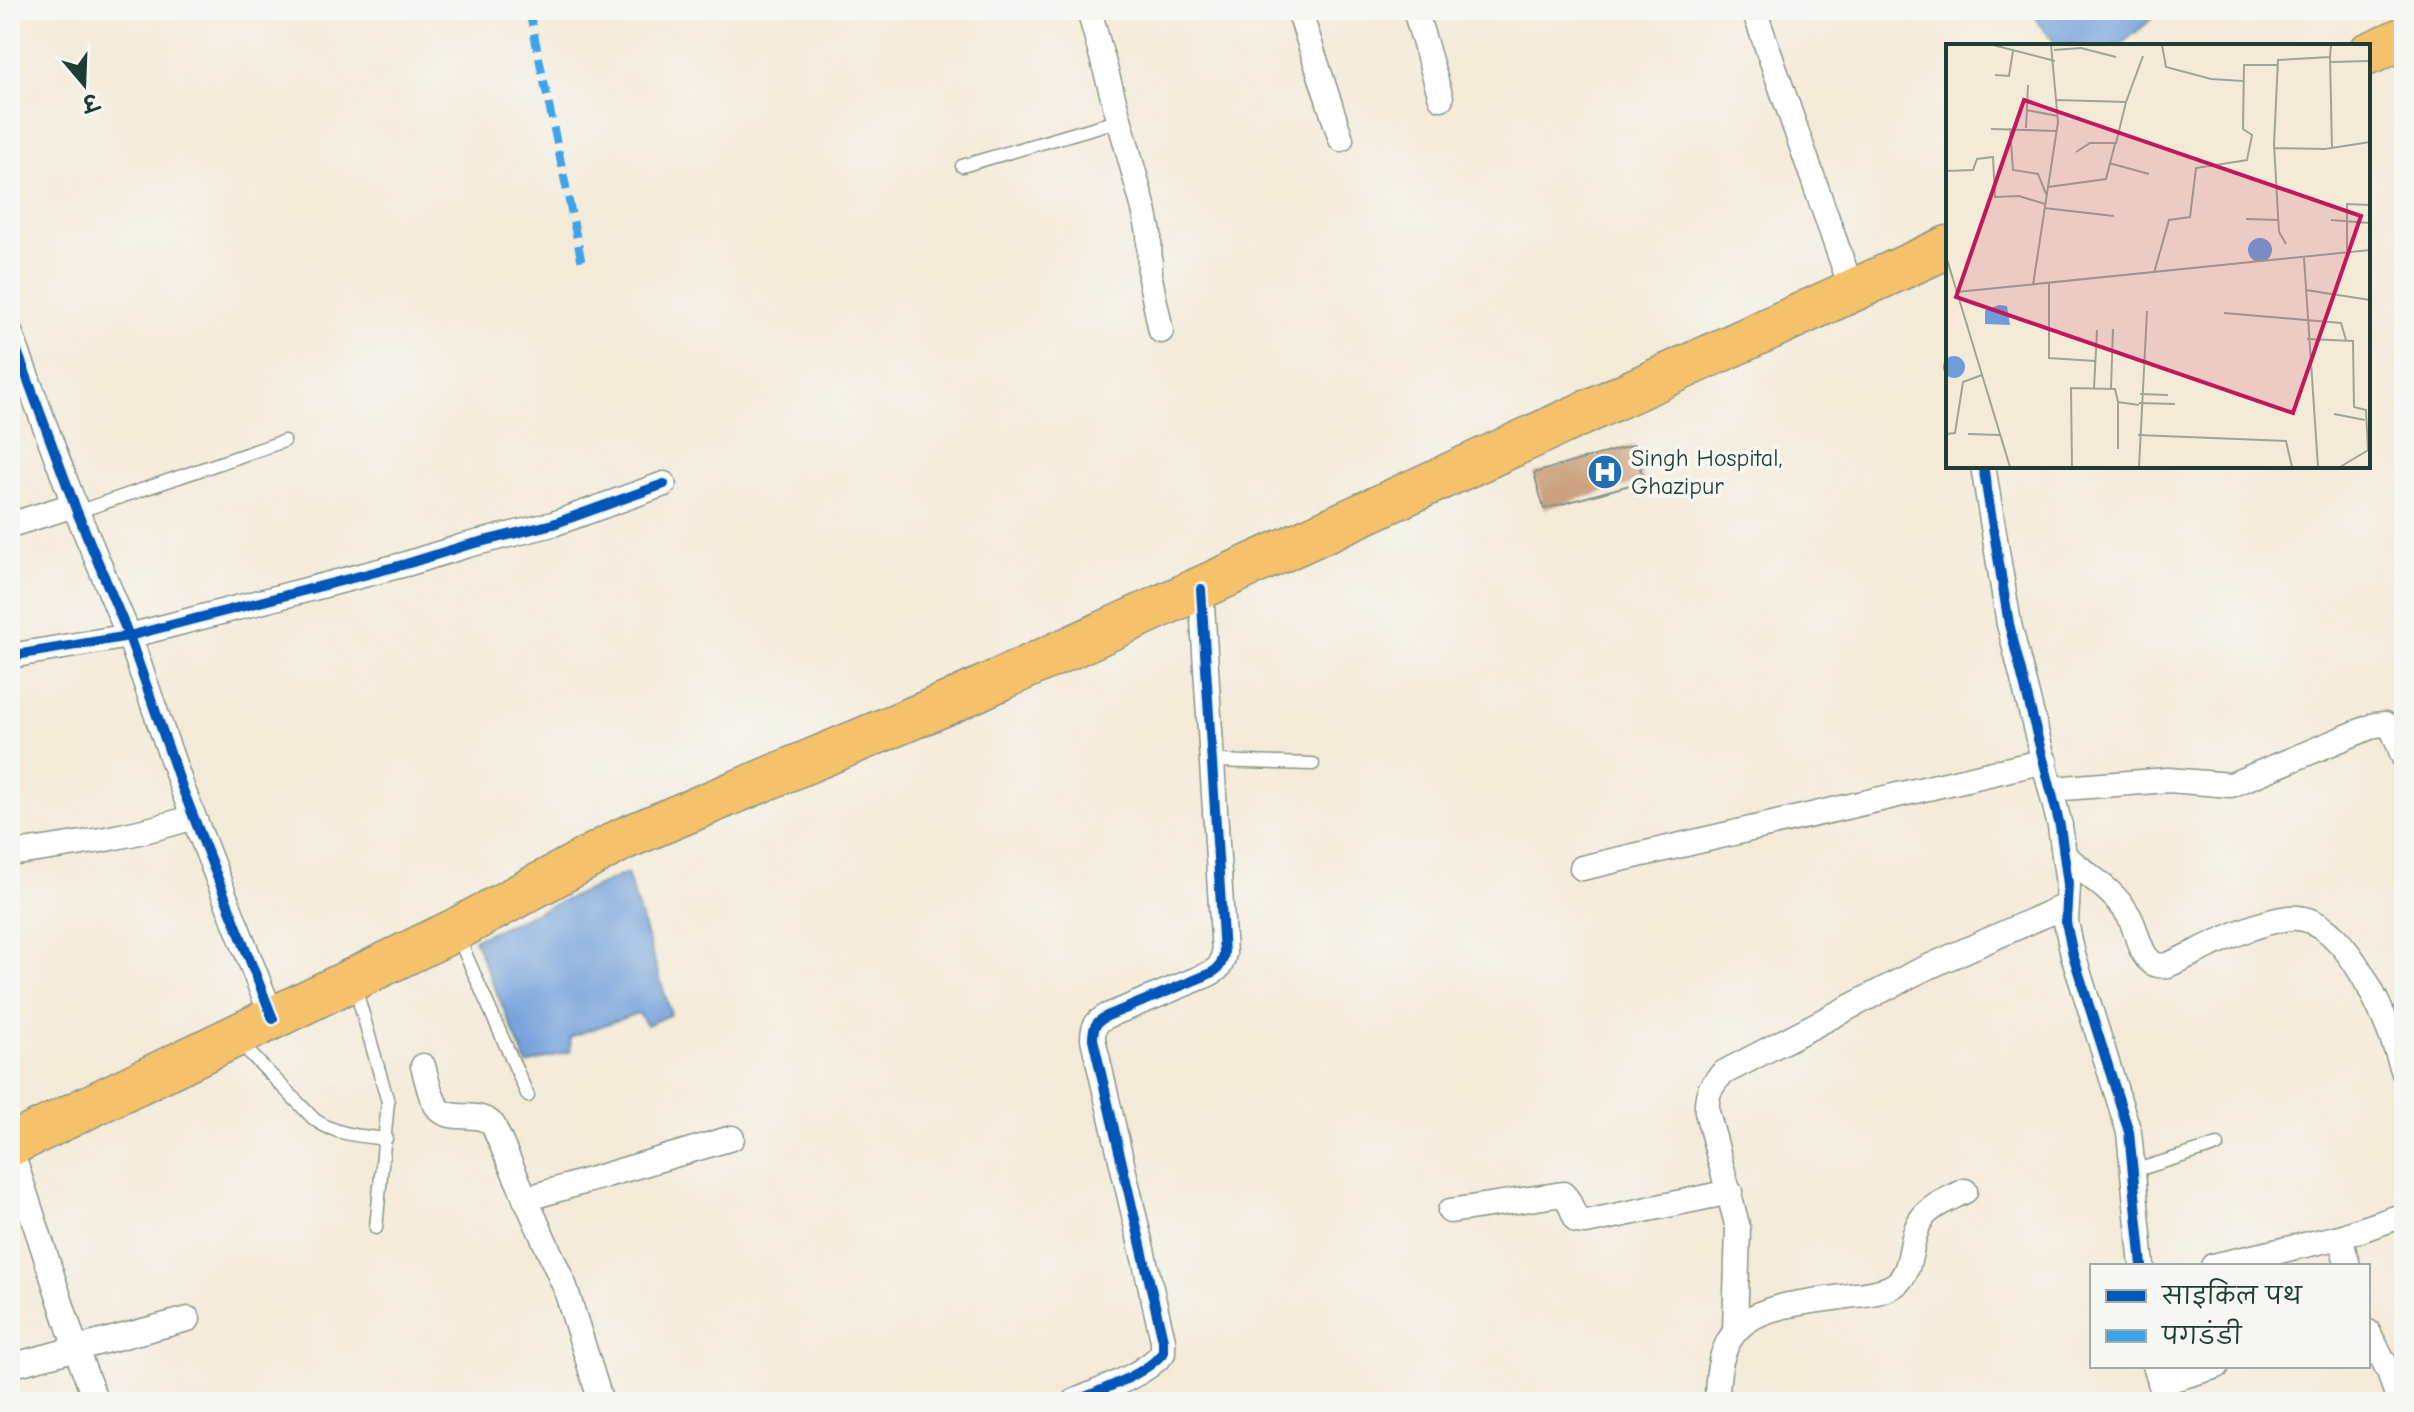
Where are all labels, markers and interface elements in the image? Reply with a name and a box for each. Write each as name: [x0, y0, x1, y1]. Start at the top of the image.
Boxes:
north arrow: [44, 44, 124, 124]
inset map: [1946, 44, 2370, 468]
text: उ: [77, 87, 103, 117]
place label: Singh Hospital, Ghazipur: [1631, 444, 1782, 500]
hospital icon: Singh Hospital, Ghazipur: [1586, 453, 1624, 491]
legend: [2090, 1264, 2370, 1368]
text: साइकिल पथ: [2160, 1278, 2303, 1310]
text: पगडंडी: [2160, 1318, 2243, 1350]

